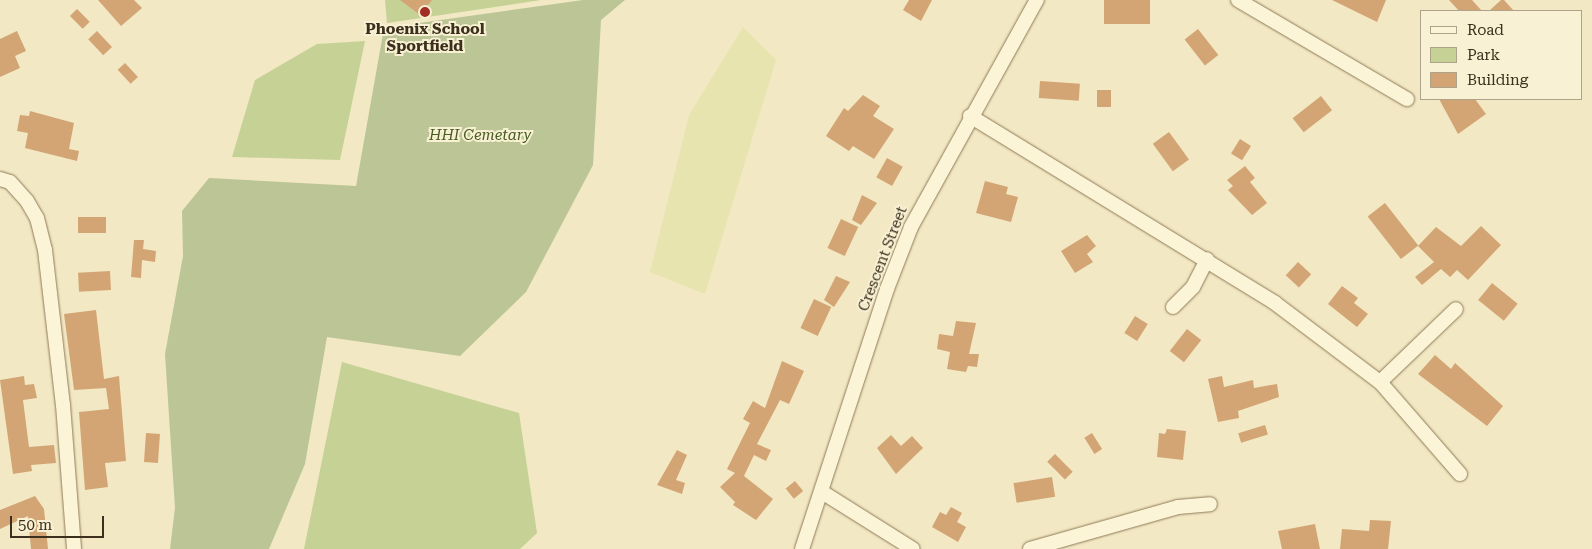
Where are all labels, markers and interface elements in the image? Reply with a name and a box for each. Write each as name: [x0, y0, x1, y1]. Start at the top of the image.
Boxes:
marker: Phoenix School Sportfield: [419, 6, 431, 18]
legend: [1420, 10, 1582, 100]
place label: Phoenix School Sportfield: [365, 20, 485, 55]
text: Road: [1467, 21, 1504, 39]
text: Park: [1467, 46, 1500, 64]
text: Building: [1467, 71, 1528, 89]
park label: HHI Cemetary: [429, 127, 531, 145]
street label: Crescent Street: [855, 204, 911, 314]
scale bar: [12, 506, 106, 538]
text: 50 m: [18, 516, 52, 534]

